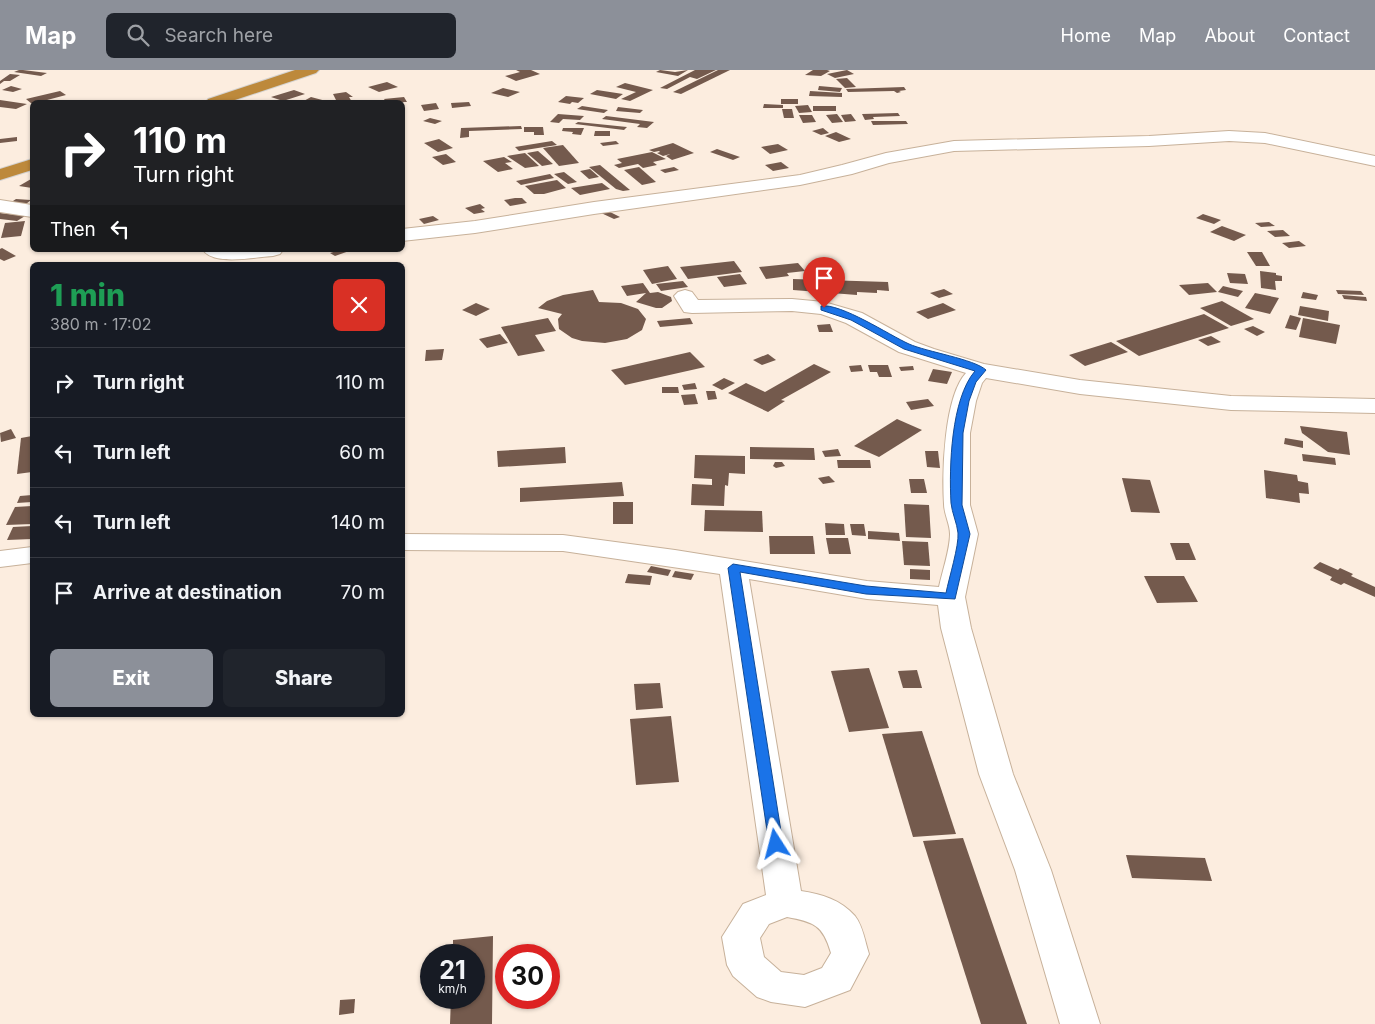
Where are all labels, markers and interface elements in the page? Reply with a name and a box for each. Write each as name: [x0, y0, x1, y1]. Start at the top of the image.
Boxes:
search box: [106, 13, 456, 58]
text: Map: [25, 21, 76, 50]
icon: search: [124, 21, 152, 49]
text: Search here: [164, 24, 273, 47]
text: Home: [1061, 25, 1111, 46]
text: Map: [1139, 25, 1176, 46]
text: About: [1204, 25, 1255, 46]
text: Contact: [1283, 25, 1350, 46]
text: 110 m: [133, 119, 227, 161]
icon: right: [50, 120, 115, 185]
text: Turn right: [133, 161, 234, 187]
icon: left: [106, 215, 134, 243]
text: Then: [50, 218, 96, 241]
pin: [803, 257, 845, 308]
icon: arrive: [810, 264, 838, 292]
text: 1 min: [50, 277, 125, 313]
button: close: [333, 279, 385, 331]
text: 380 m · 17:02: [50, 314, 151, 334]
icon: right: [50, 369, 78, 397]
text: Turn right: [93, 371, 184, 394]
text: 110 m: [336, 371, 385, 394]
icon: left: [50, 439, 78, 467]
text: Turn left: [93, 441, 171, 464]
text: 60 m: [339, 441, 385, 464]
icon: left: [50, 509, 78, 537]
text: Turn left: [93, 511, 171, 534]
text: 140 m: [331, 511, 385, 534]
icon: arrive: [50, 579, 78, 607]
text: Arrive at destination: [93, 581, 282, 604]
text: 70 m: [341, 581, 385, 604]
button: Exit: [50, 649, 213, 707]
button: Share: [223, 649, 385, 707]
position arrow: [749, 817, 801, 869]
speed limit sign: 30: [495, 944, 560, 1009]
text: 21: [439, 955, 466, 985]
text: km/h: [438, 981, 467, 996]

